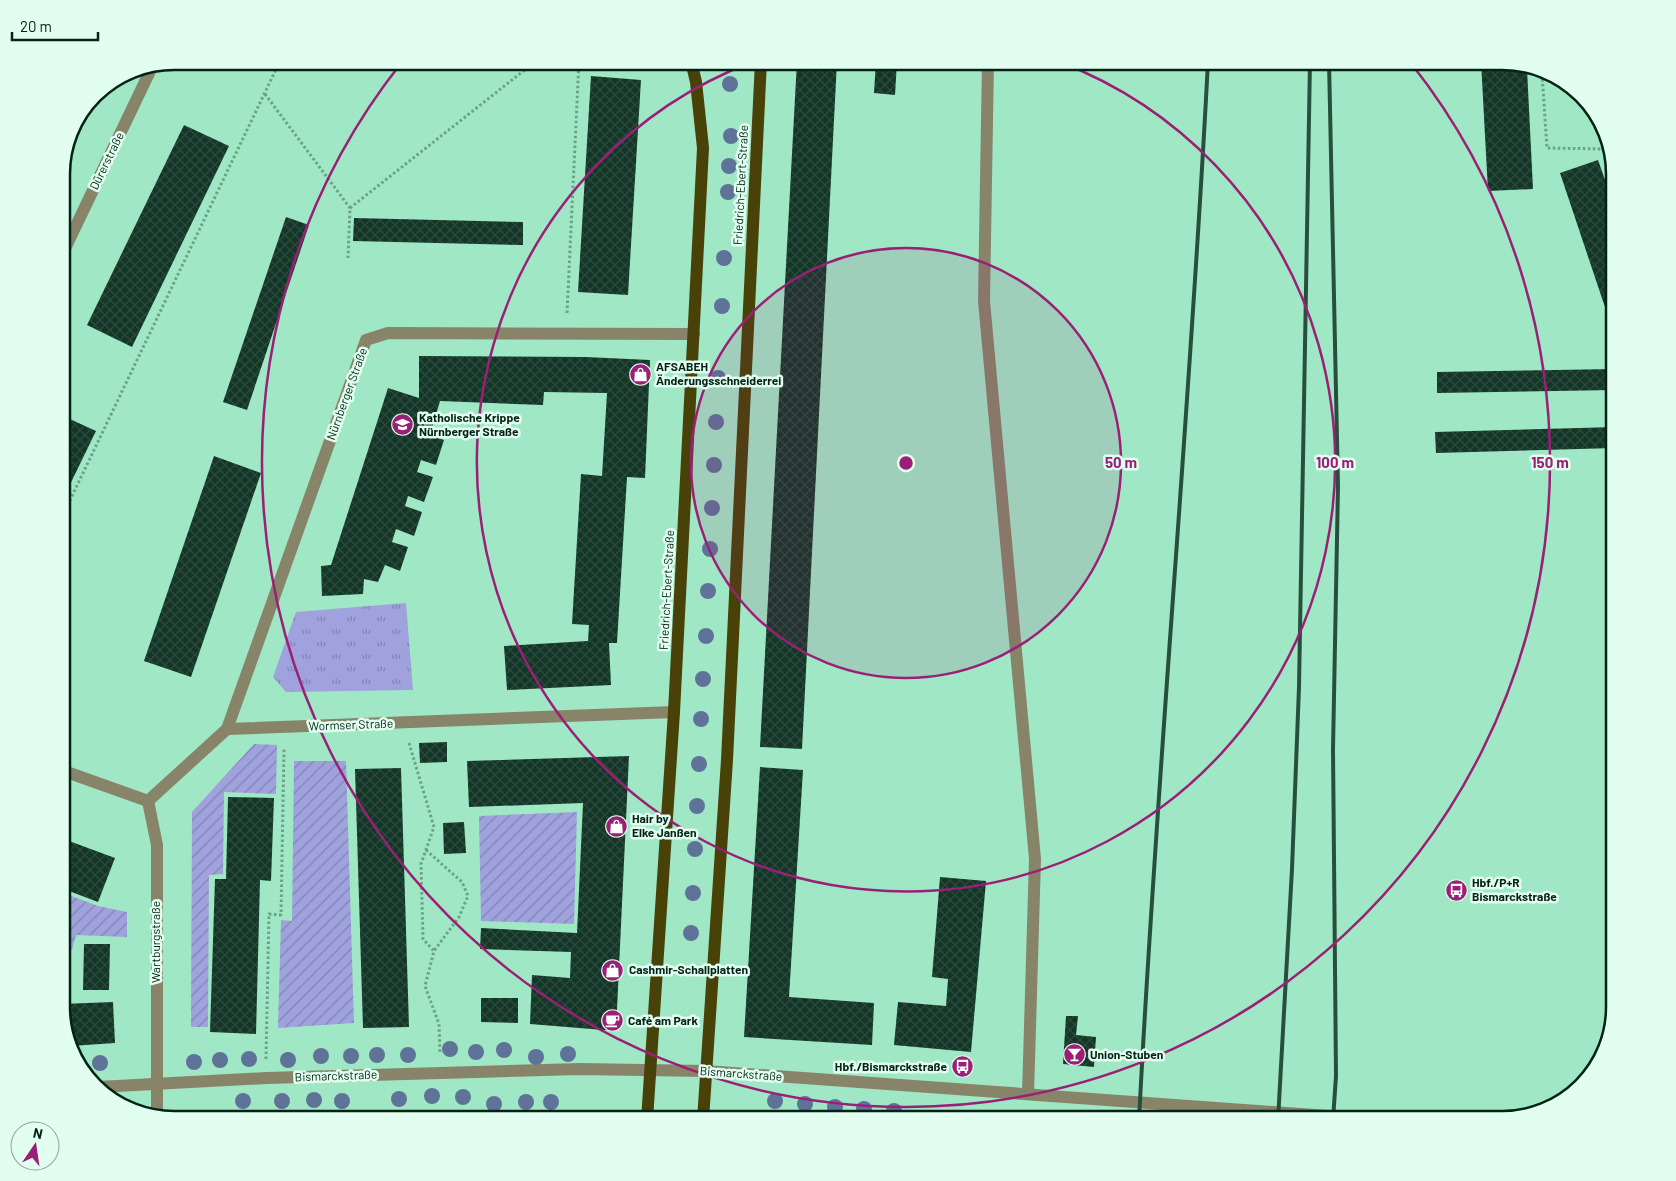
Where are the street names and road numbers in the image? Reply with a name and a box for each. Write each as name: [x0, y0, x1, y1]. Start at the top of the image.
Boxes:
street label: Friedrich-Ebert-Straße: [730, 124, 750, 245]
street label: Dürerstraße: [86, 129, 126, 192]
street label: Nürnberger Straße: [323, 346, 369, 442]
street label: Friedrich-Ebert-Straße: [656, 529, 676, 650]
street label: Wormser Straße: [308, 716, 394, 732]
street label: Wartburgstraße: [148, 901, 162, 983]
street label: Bismarckstraße: [699, 1063, 783, 1083]
street label: Bismarckstraße: [294, 1067, 377, 1083]

